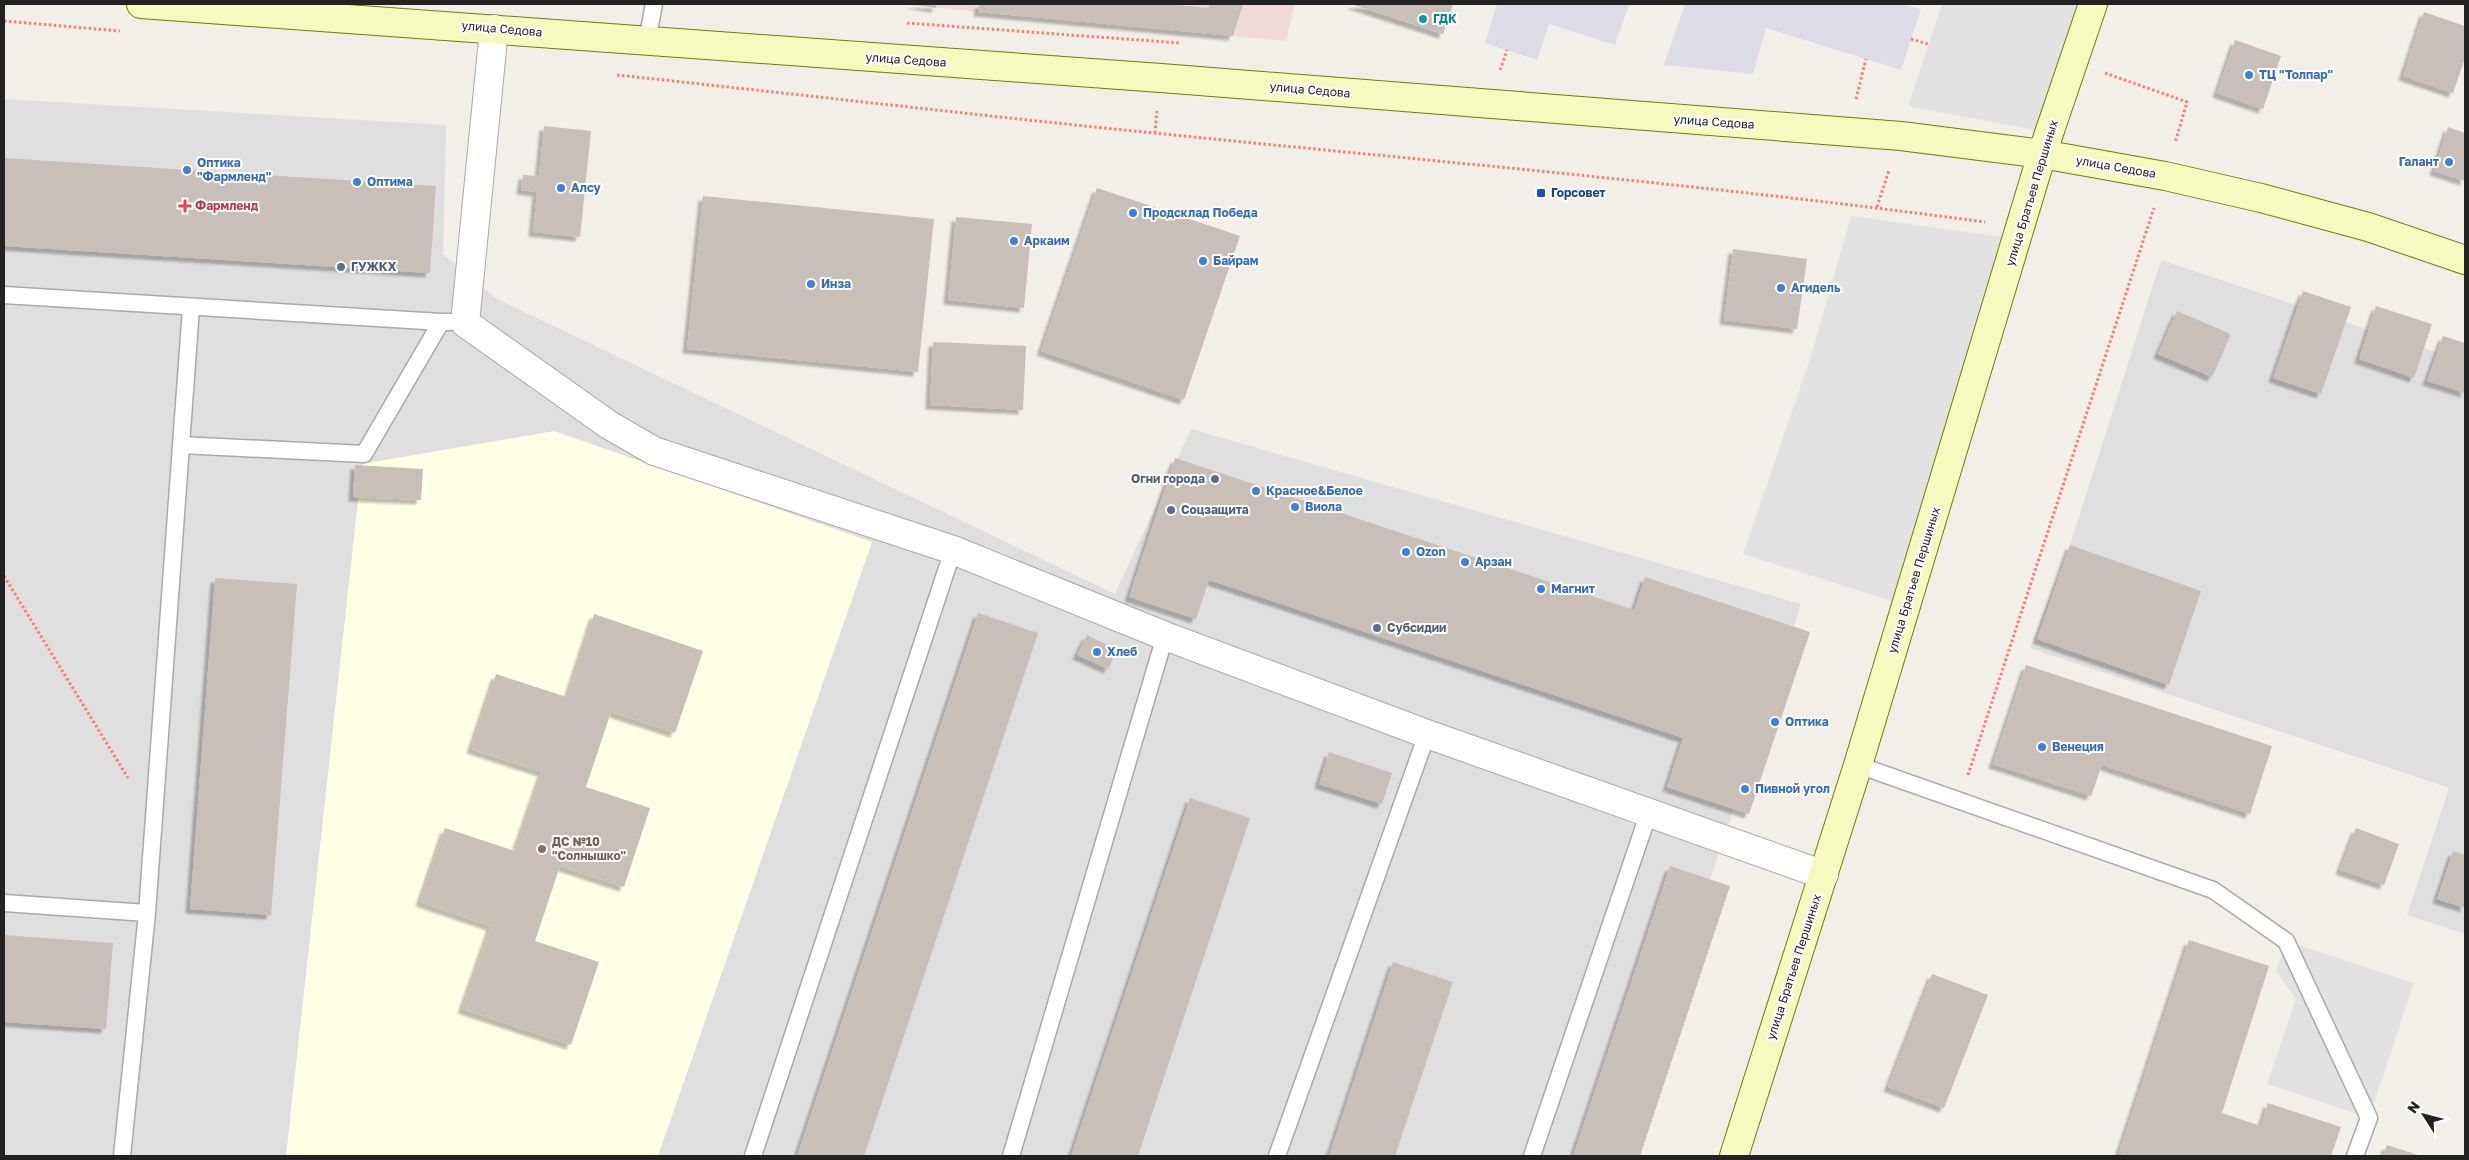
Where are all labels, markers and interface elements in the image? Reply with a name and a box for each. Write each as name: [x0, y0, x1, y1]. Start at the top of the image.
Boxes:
place label: ГДК: [1433, 11, 1457, 26]
marker: ГДК: [1417, 13, 1429, 25]
street label: улица Седова: [461, 17, 543, 40]
street label: улица Седова: [865, 49, 947, 70]
place label: ТЦ "Толпар": [2259, 67, 2333, 82]
marker: ТЦ "Толпар": [2243, 69, 2255, 81]
street label: улица Седова: [1269, 78, 1351, 101]
street label: улица Седова: [1673, 111, 1755, 132]
street label: улица Братьев Першиных: [2002, 117, 2061, 268]
street label: улица Седова: [2075, 152, 2157, 181]
place label: Галант: [2399, 154, 2439, 169]
place label: Оптика "Фармленд": [197, 155, 271, 184]
marker: Галант: [2443, 156, 2455, 168]
marker: Оптика "Фармленд": [181, 164, 193, 176]
place label: Оптима: [367, 174, 413, 189]
marker: Оптима: [351, 176, 363, 188]
place label: Алсу: [571, 180, 602, 195]
marker: Алсу: [555, 182, 567, 194]
place label: Горсовет: [1551, 185, 1606, 200]
marker: Горсовет: [1535, 187, 1547, 199]
place label: Фармленд: [195, 198, 259, 213]
marker: Фармленд: [179, 200, 191, 212]
place label: Продсклад Победа: [1143, 205, 1258, 220]
marker: Продсклад Победа: [1127, 207, 1139, 219]
place label: Аркаим: [1024, 233, 1070, 248]
marker: Аркаим: [1008, 235, 1020, 247]
place label: Байрам: [1213, 253, 1259, 268]
marker: Байрам: [1197, 255, 1209, 267]
place label: ГУЖКХ: [351, 259, 397, 274]
marker: ГУЖКХ: [335, 261, 347, 273]
place label: Инза: [821, 276, 851, 291]
marker: Инза: [805, 278, 817, 290]
place label: Агидель: [1791, 280, 1841, 295]
marker: Агидель: [1775, 282, 1787, 294]
place label: Огни города: [1131, 471, 1205, 486]
marker: Огни города: [1209, 473, 1221, 485]
place label: Красное&Белое: [1266, 483, 1363, 498]
marker: Красное&Белое: [1250, 485, 1262, 497]
place label: Виола: [1305, 499, 1342, 514]
marker: Виола: [1289, 501, 1301, 513]
place label: Соцзащита: [1181, 502, 1249, 517]
marker: Соцзащита: [1165, 504, 1177, 516]
street label: улица Братьев Першиных: [1884, 504, 1943, 655]
place label: Ozon: [1416, 544, 1446, 559]
marker: Ozon: [1400, 546, 1412, 558]
place label: Арзан: [1475, 554, 1512, 569]
marker: Арзан: [1459, 556, 1471, 568]
place label: Магнит: [1551, 581, 1595, 596]
marker: Магнит: [1535, 583, 1547, 595]
place label: Субсидии: [1387, 620, 1446, 635]
marker: Субсидии: [1371, 622, 1383, 634]
place label: Хлеб: [1107, 644, 1137, 659]
marker: Хлеб: [1091, 646, 1103, 658]
place label: Оптика: [1785, 714, 1829, 729]
marker: Оптика: [1769, 716, 1781, 728]
place label: Венеция: [2052, 739, 2104, 754]
marker: Венеция: [2036, 741, 2048, 753]
place label: Пивной угол: [1755, 781, 1830, 796]
marker: Пивной угол: [1739, 783, 1751, 795]
place label: ДС №10 "Солнышко": [552, 834, 626, 863]
marker: ДС №10 "Солнышко": [536, 843, 548, 855]
street label: улица Братьев Першиных: [1763, 892, 1824, 1042]
north arrow: [2399, 1090, 2449, 1140]
text: N: [2403, 1098, 2423, 1116]

